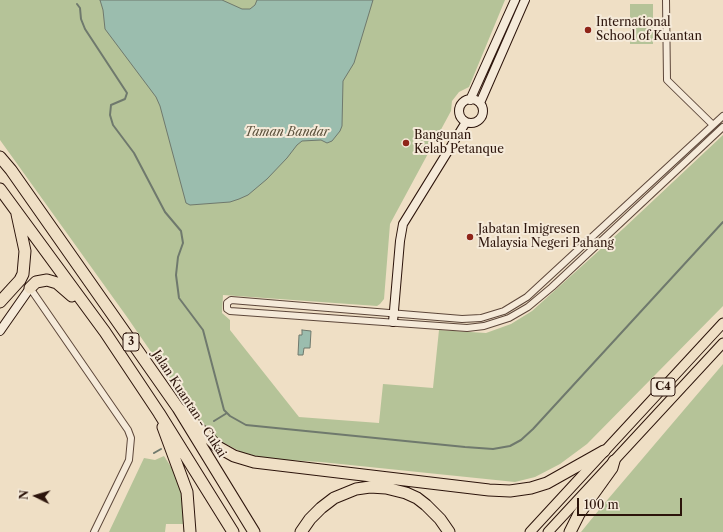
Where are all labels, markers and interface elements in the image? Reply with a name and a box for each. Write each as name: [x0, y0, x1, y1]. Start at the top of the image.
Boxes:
place label: International School of Kuantan: [596, 16, 702, 44]
marker: International School of Kuantan: [583, 25, 593, 35]
park label: Taman Bandar: [245, 126, 329, 140]
place label: Bangunan Kelab Petanque: [414, 129, 504, 157]
marker: Bangunan Kelab Petanque: [401, 138, 411, 148]
place label: Jabatan Imigresen Malaysia Negeri Pahang: [478, 223, 614, 251]
marker: Jabatan Imigresen Malaysia Negeri Pahang: [465, 232, 475, 242]
road number: 3: [123, 333, 139, 351]
street label: Jalan Kuantan - Cukai: [149, 348, 229, 460]
road number: C4: [651, 378, 675, 396]
north arrow: [16, 476, 56, 516]
text: N: [17, 490, 31, 500]
scale bar: [579, 490, 684, 516]
text: 100 m: [584, 497, 619, 512]

